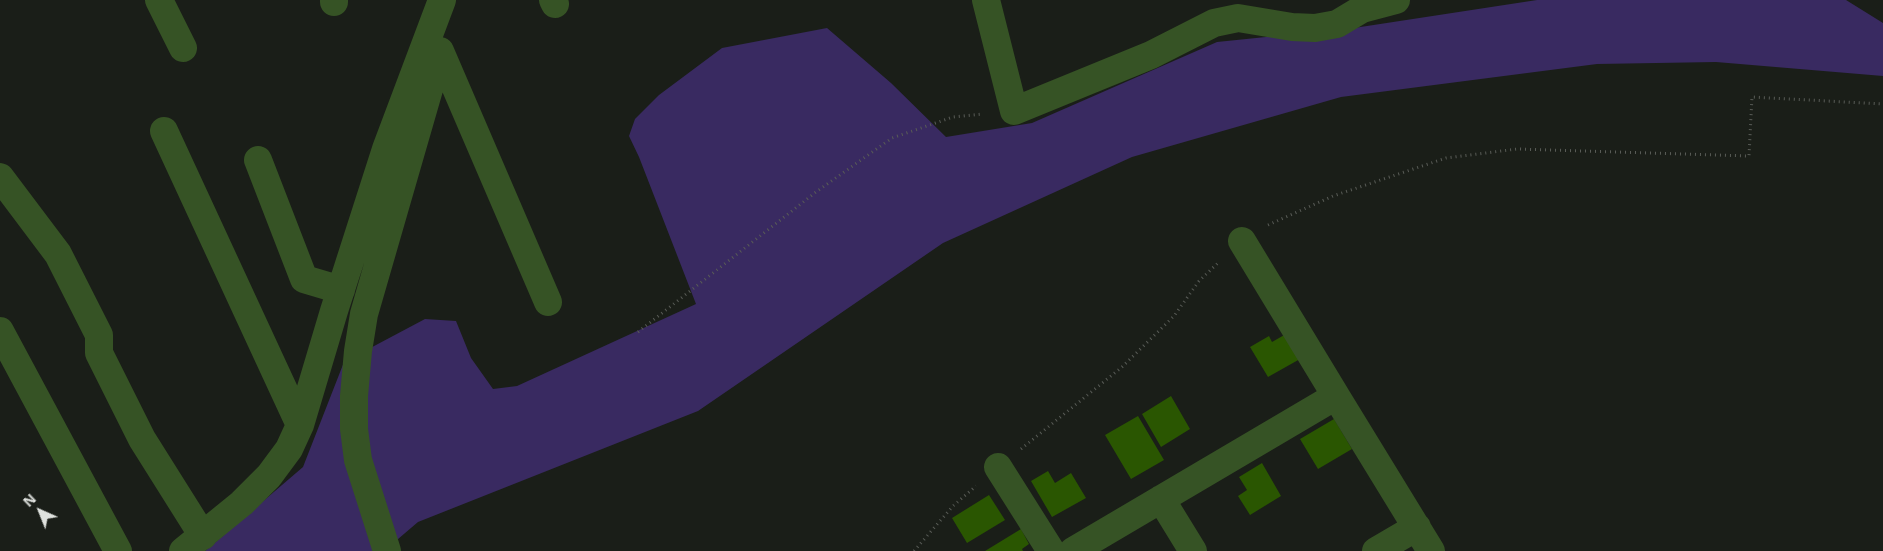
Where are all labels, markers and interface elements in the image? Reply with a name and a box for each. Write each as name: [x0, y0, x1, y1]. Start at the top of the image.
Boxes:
north arrow: [15, 486, 65, 536]
text: N: [19, 489, 40, 511]

